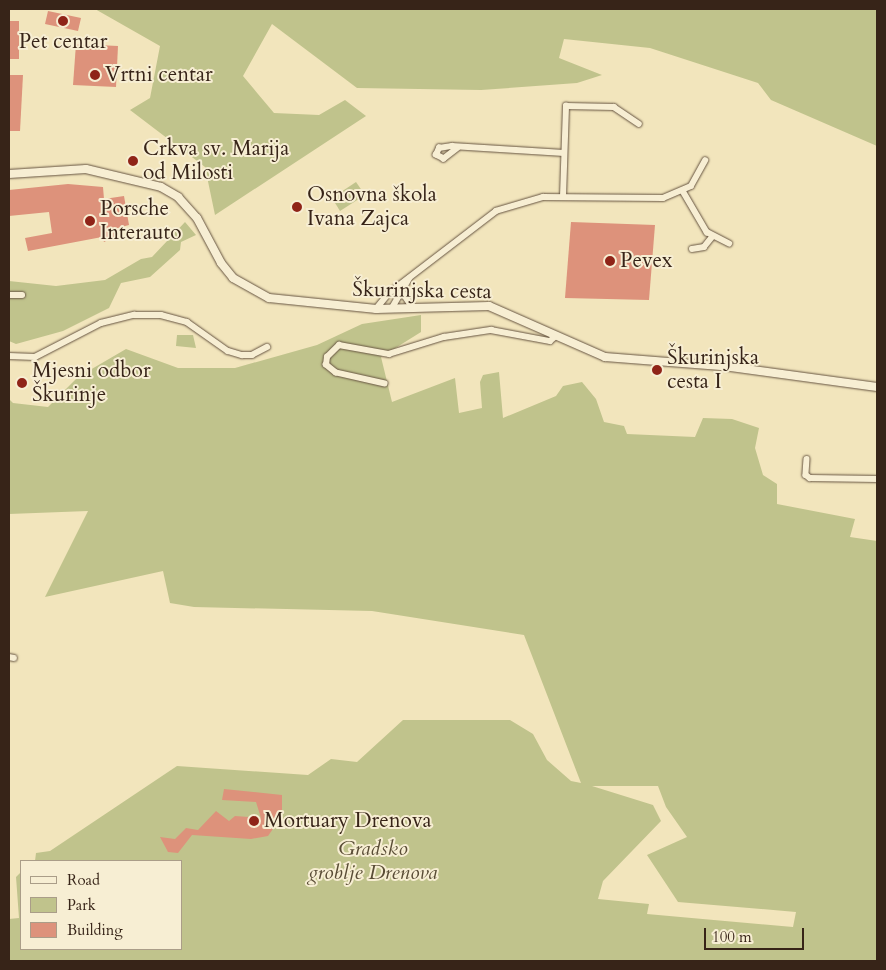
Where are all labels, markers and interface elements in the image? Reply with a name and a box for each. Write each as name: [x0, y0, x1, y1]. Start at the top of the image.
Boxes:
marker: Pet centar: [57, 15, 69, 27]
place label: Pet centar: [19, 29, 107, 55]
place label: Vrtni centar: [105, 62, 213, 88]
marker: Vrtni centar: [89, 69, 101, 81]
place label: Crkva sv. Marija od Milosti: [143, 136, 289, 186]
marker: Crkva sv. Marija od Milosti: [127, 155, 139, 167]
place label: Osnovna škola Ivana Zajca: [307, 182, 437, 232]
place label: Porsche Interauto: [100, 196, 182, 246]
marker: Osnovna škola Ivana Zajca: [291, 201, 303, 213]
marker: Porsche Interauto: [84, 215, 96, 227]
place label: Pevex: [620, 248, 673, 274]
marker: Pevex: [604, 255, 616, 267]
street label: Škurinjska cesta: [352, 277, 492, 305]
place label: Škurinjska cesta I: [667, 345, 759, 395]
place label: Mjesni odbor Škurinje: [32, 358, 151, 408]
marker: Škurinjska cesta I: [651, 364, 663, 376]
marker: Mjesni odbor Škurinje: [16, 377, 28, 389]
place label: Mortuary Drenova: [264, 808, 432, 834]
marker: Mortuary Drenova: [248, 815, 260, 827]
park label: Gradsko groblje Drenova: [308, 836, 438, 886]
legend: [20, 860, 182, 950]
text: Road: [67, 870, 100, 890]
text: Park: [67, 895, 96, 915]
scale bar: [706, 918, 806, 950]
text: Building: [67, 920, 123, 940]
text: 100 m: [712, 927, 752, 947]

